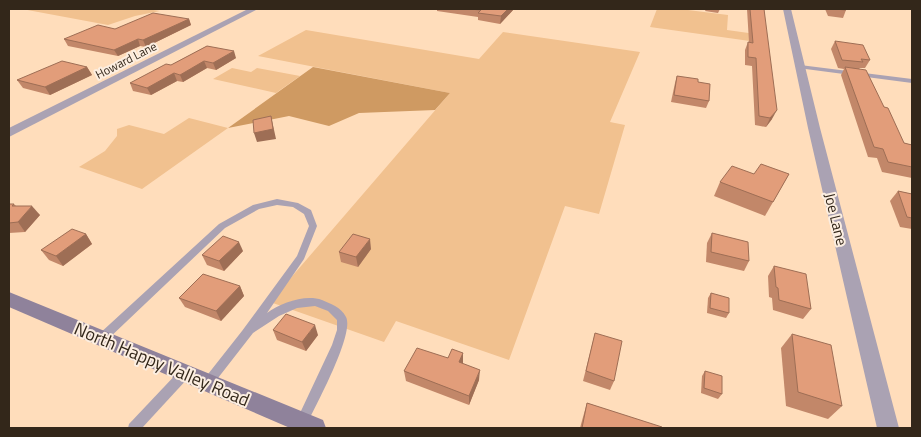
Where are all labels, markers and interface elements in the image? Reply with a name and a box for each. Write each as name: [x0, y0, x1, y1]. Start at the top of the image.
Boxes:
street label: Howard Lane: [92, 36, 160, 84]
street label: Joe Lane: [818, 190, 854, 248]
street label: North Happy Valley Road: [70, 315, 254, 413]

